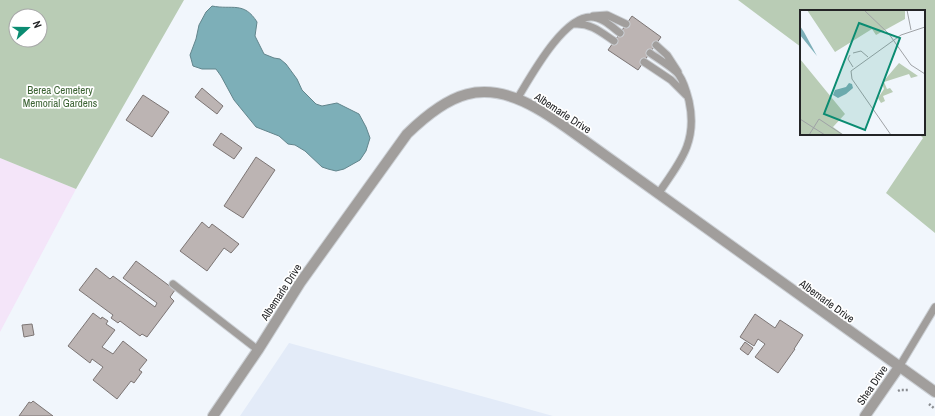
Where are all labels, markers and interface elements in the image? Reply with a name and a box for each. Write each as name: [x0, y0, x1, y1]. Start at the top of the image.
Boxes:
north arrow: [8, 8, 48, 48]
inset map: [800, 10, 925, 135]
text: N: [30, 19, 45, 30]
park label: Berea Cemetery Memorial Gardens: [23, 83, 98, 110]
street label: Albemarle Drive: [531, 89, 594, 136]
street label: Albemarle Drive: [257, 261, 304, 324]
street label: Albemarle Drive: [796, 276, 857, 326]
street label: Shea Drive: [854, 362, 890, 408]

